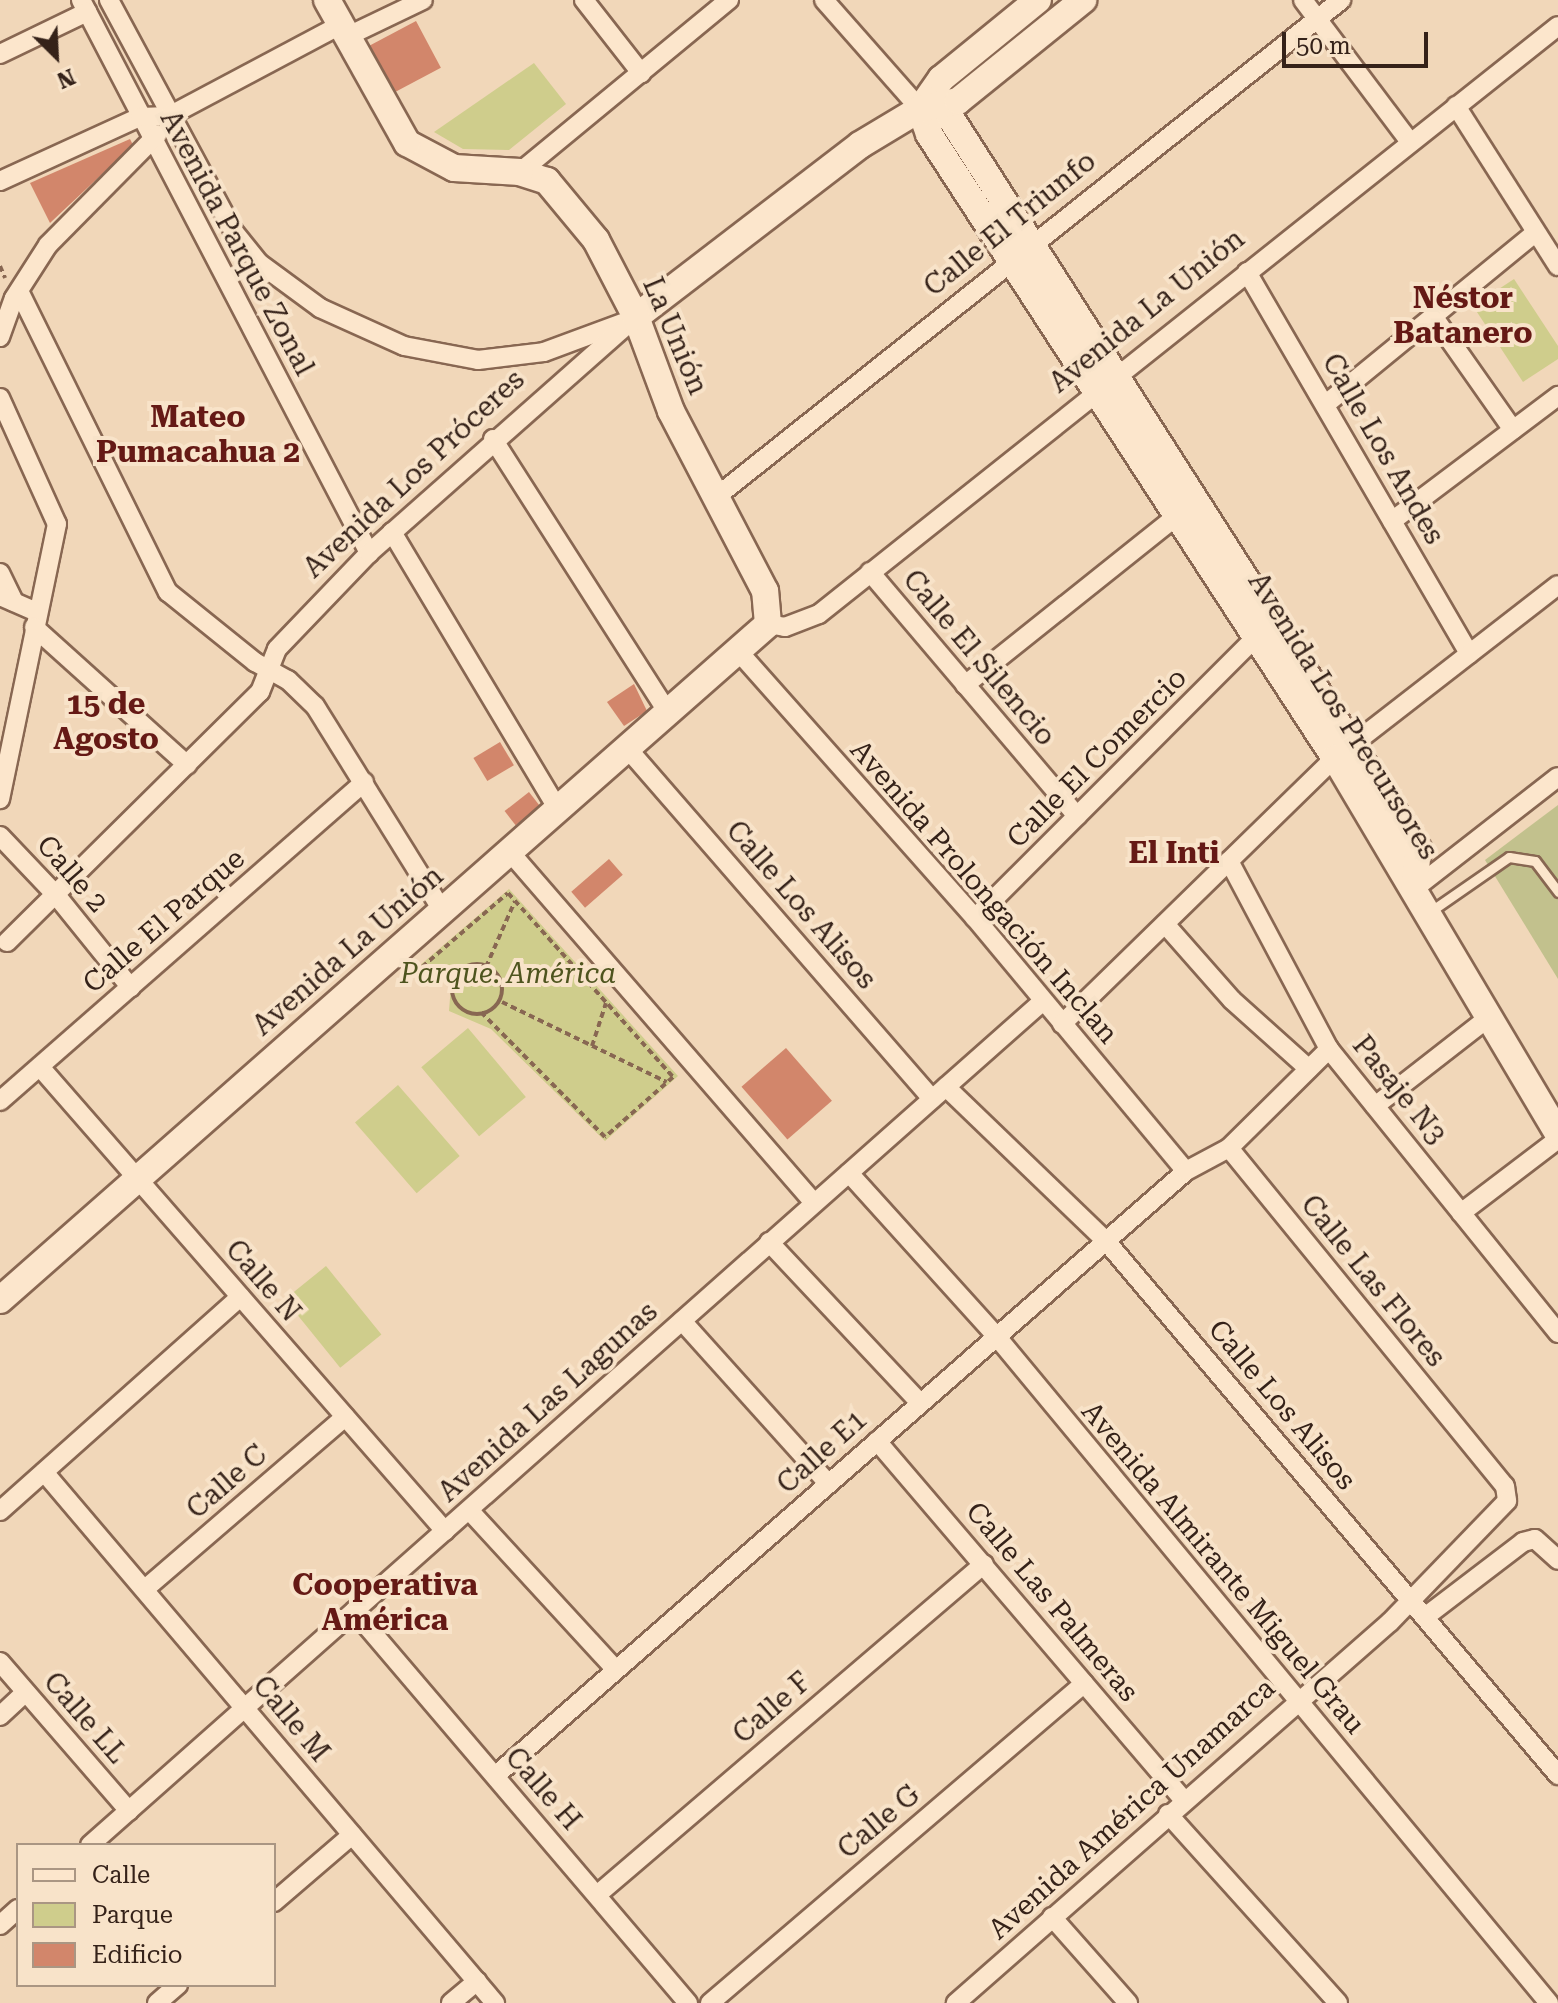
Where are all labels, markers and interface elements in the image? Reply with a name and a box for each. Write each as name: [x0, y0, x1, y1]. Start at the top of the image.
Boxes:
north arrow: [16, 16, 96, 96]
scale bar: [1286, 16, 1432, 66]
text: 50 m: [1296, 32, 1351, 60]
text: N: [53, 64, 79, 93]
street label: Avenida Parque Zonal: [153, 105, 321, 381]
street label: Calle El Triunfo: [917, 145, 1103, 303]
street label: Avenida La Unión: [1043, 222, 1251, 400]
street label: La Unión: [635, 272, 715, 400]
district label: Néstor Batanero: [1393, 280, 1533, 350]
street label: Calle Los Andes: [1315, 348, 1451, 550]
street label: Avenida Los Próceres: [297, 363, 531, 585]
district label: Mateo Pumacahua 2: [96, 399, 300, 470]
street label: Calle El Silencio: [896, 563, 1062, 753]
street label: Avenida Los Precursores: [1241, 566, 1445, 866]
street label: Calle El Comercio: [1000, 661, 1194, 855]
district label: 15 de Agosto: [53, 686, 159, 756]
street label: Avenida Prolongación Inclan: [843, 734, 1125, 1050]
street label: Calle Los Alisos: [719, 814, 883, 996]
street label: Calle 2: [30, 829, 114, 919]
district label: El Inti: [1128, 835, 1220, 871]
street label: Calle El Parque: [76, 842, 252, 1000]
street label: Avenida La Unión: [246, 859, 450, 1043]
park label: Parque. América: [400, 957, 616, 991]
street label: Pasaje N3: [1345, 1029, 1453, 1151]
street label: Calle Las Flores: [1294, 1189, 1452, 1373]
street label: Calle N: [218, 1233, 308, 1329]
street label: Avenida Las Lagunas: [432, 1295, 664, 1509]
street label: Calle Los Alisos: [1201, 1313, 1363, 1497]
street label: Avenida Almirante Miguel Grau: [1074, 1395, 1372, 1741]
street label: Calle E1: [770, 1403, 874, 1501]
street label: Calle C: [180, 1438, 274, 1526]
street label: Calle Las Palmeras: [959, 1495, 1145, 1709]
district label: Cooperativa América: [292, 1567, 478, 1638]
street label: Calle F: [726, 1665, 818, 1751]
street label: Calle LL: [36, 1666, 134, 1770]
street label: Calle M: [245, 1669, 337, 1769]
street label: Avenida América Unamarca: [982, 1671, 1282, 1947]
street label: Calle H: [498, 1741, 588, 1837]
street label: Calle G: [831, 1778, 927, 1866]
legend: [16, 1843, 276, 1987]
text: Calle: [92, 1861, 150, 1889]
text: Parque: [92, 1901, 173, 1929]
text: Edificio: [92, 1941, 183, 1969]

